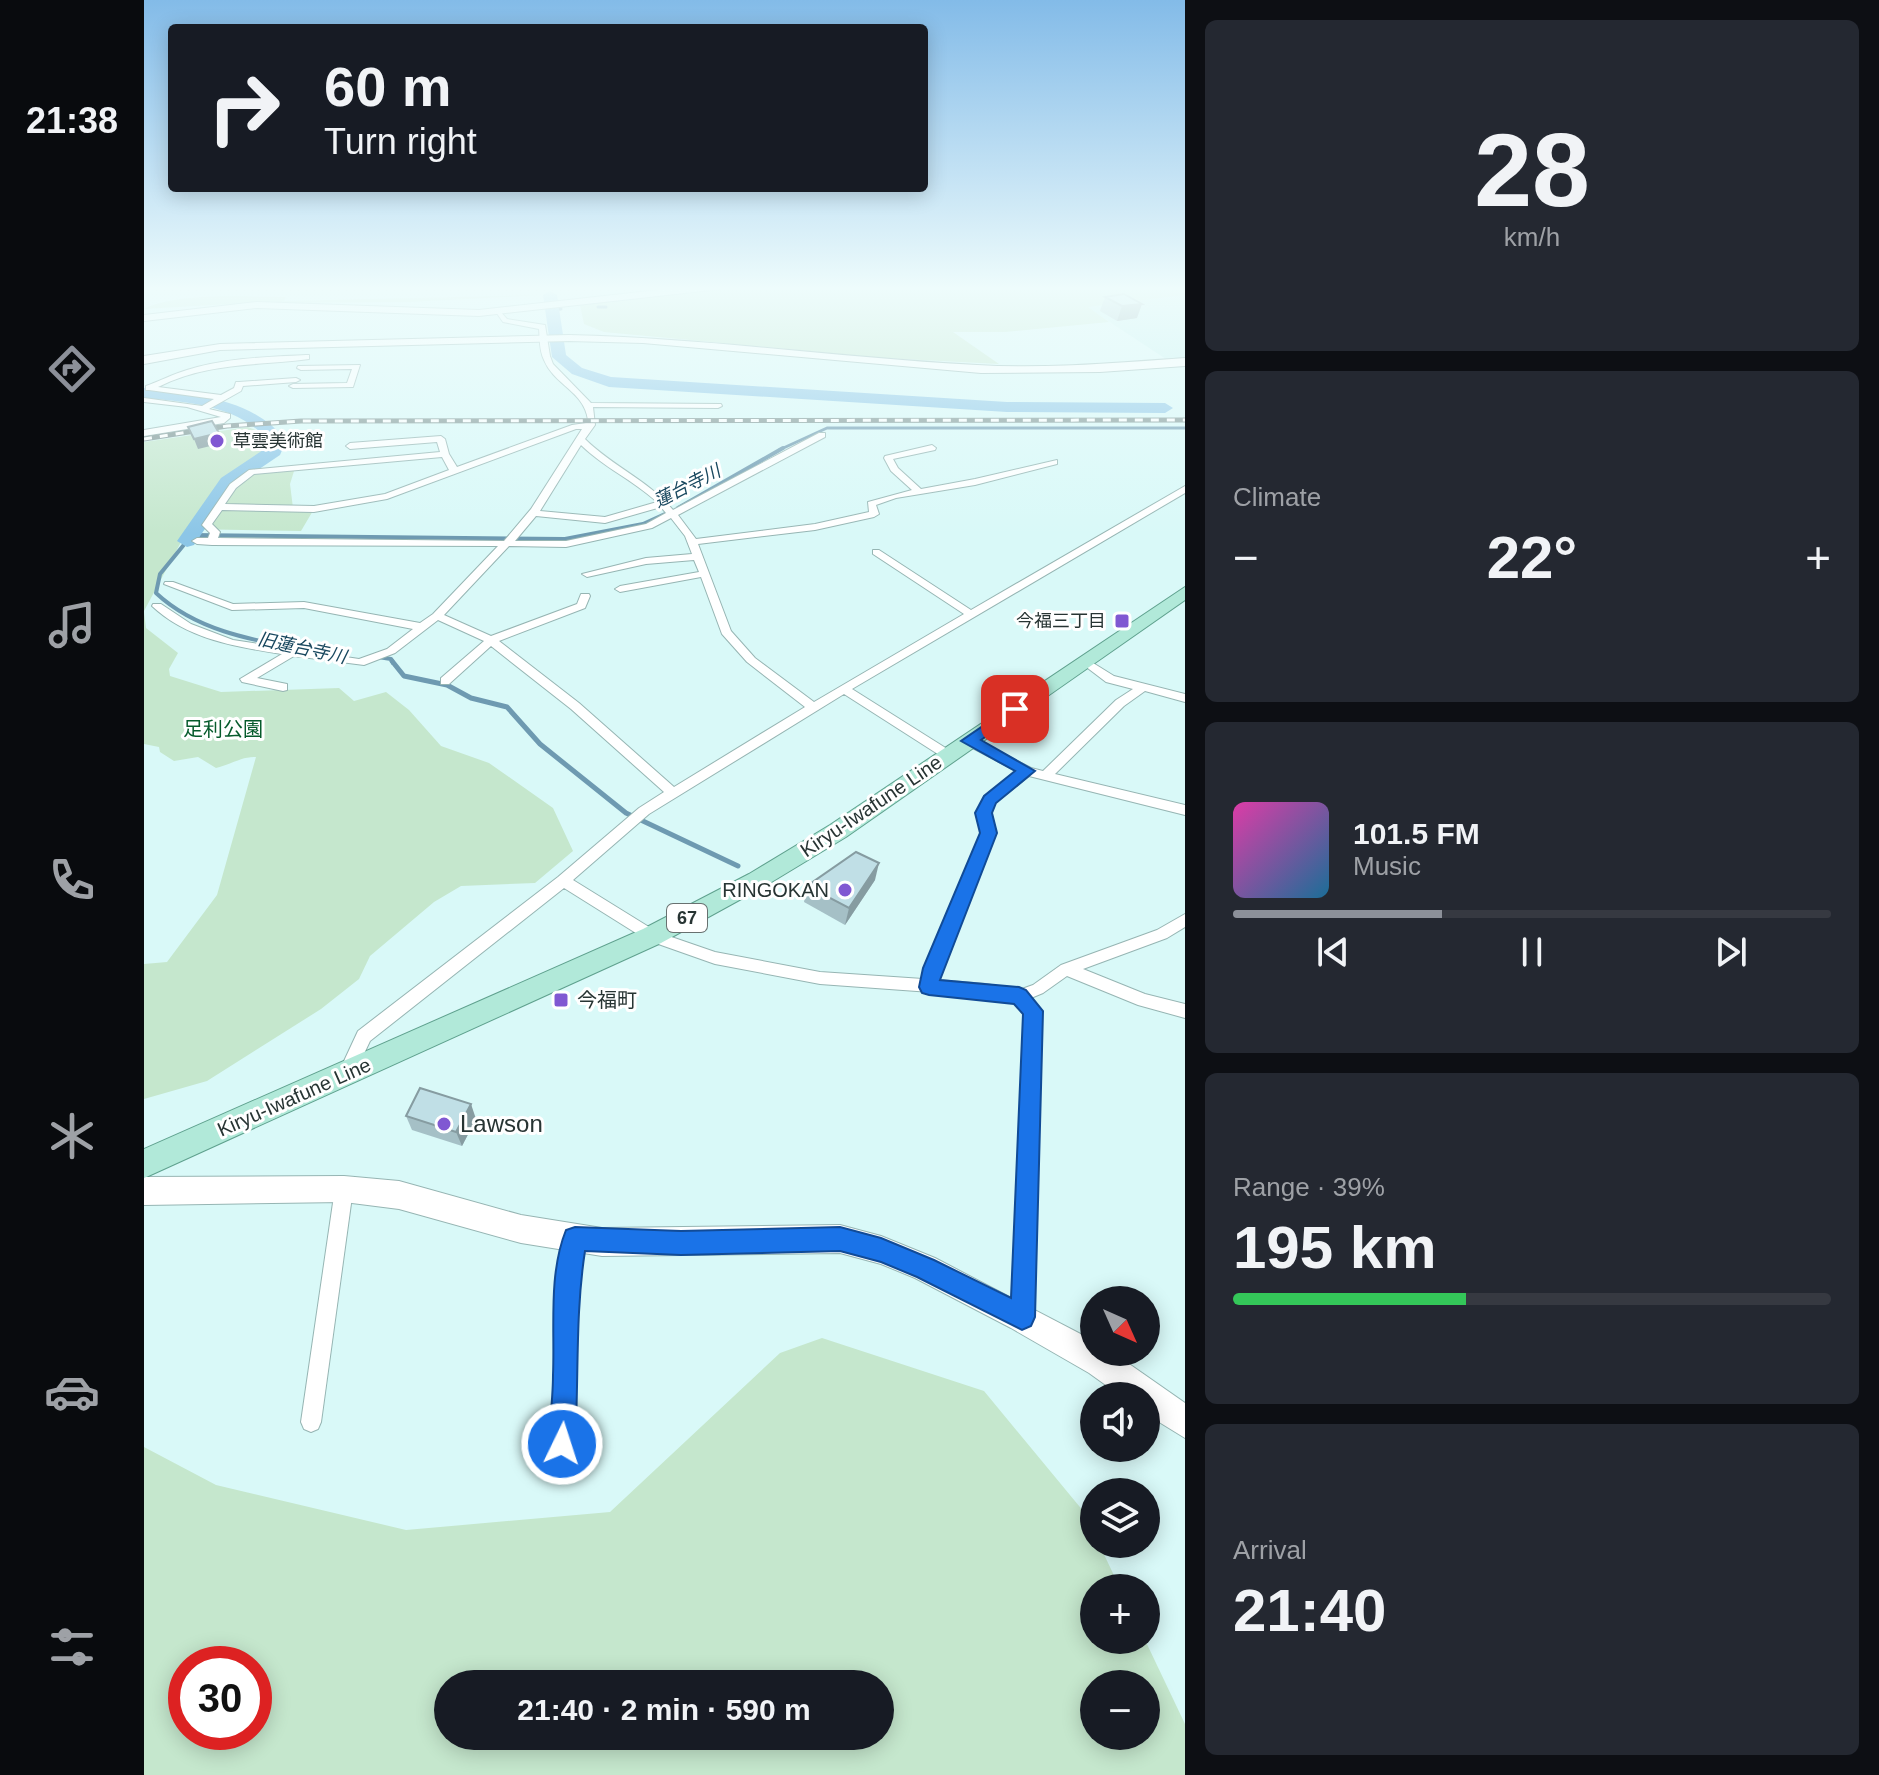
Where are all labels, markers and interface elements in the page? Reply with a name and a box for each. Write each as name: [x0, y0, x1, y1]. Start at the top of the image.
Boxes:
text: 60 m: [324, 55, 452, 118]
icon: right: [192, 56, 296, 160]
text: 21:38: [26, 100, 118, 141]
text: 28: [1474, 112, 1590, 228]
text: Turn right: [324, 121, 477, 162]
text: km/h: [1504, 222, 1560, 252]
icon: directions: [44, 341, 100, 397]
place label: 草雲美術館: [233, 431, 323, 451]
marker: 草雲美術館: [208, 432, 226, 450]
water label: 蓮台寺川: [650, 460, 725, 511]
text: Climate: [1233, 482, 1321, 512]
text: 22°: [1487, 524, 1577, 591]
text: −: [1233, 533, 1259, 582]
text: +: [1805, 533, 1831, 582]
icon: music: [44, 597, 100, 653]
place label: 今福三丁目: [1016, 611, 1106, 631]
marker: 今福三丁目: [1113, 612, 1131, 630]
water label: 旧蓮台寺川: [256, 629, 350, 668]
pin: [981, 675, 1049, 743]
icon: arrive: [993, 687, 1037, 731]
park label: 足利公園: [183, 718, 263, 740]
street label: Kiryu-Iwafune Line: [796, 751, 946, 861]
text: 101.5 FM: [1353, 817, 1480, 850]
text: Music: [1353, 851, 1421, 881]
icon: phone: [44, 852, 100, 908]
place label: RINGOKAN: [722, 879, 829, 901]
marker: RINGOKAN: [836, 881, 854, 899]
road number: 67: [667, 904, 707, 932]
icon: previous: [1311, 930, 1355, 974]
icon: pause: [1510, 930, 1554, 974]
icon: next: [1709, 930, 1753, 974]
place label: 今福町: [577, 989, 637, 1011]
marker: 今福町: [552, 991, 570, 1009]
street label: Kiryu-Iwafune Line: [214, 1053, 374, 1141]
icon: climate: [44, 1108, 100, 1164]
place label: Lawson: [460, 1110, 543, 1137]
marker: Lawson: [435, 1115, 453, 1133]
text: Range · 39%: [1233, 1172, 1385, 1202]
text: 195 km: [1233, 1214, 1437, 1281]
north arrow: [1080, 1286, 1160, 1366]
map controls: [1080, 1286, 1160, 1750]
icon: car: [44, 1364, 100, 1420]
button: sound: [1080, 1382, 1160, 1462]
position arrow: [520, 1402, 604, 1486]
button: layers: [1080, 1478, 1160, 1558]
text: Arrival: [1233, 1535, 1307, 1565]
button: +: [1080, 1574, 1160, 1654]
text: 21:40: [1233, 1577, 1386, 1644]
icon: filters: [44, 1619, 100, 1675]
speed limit sign: 30: [168, 1646, 272, 1750]
button: −: [1080, 1670, 1160, 1750]
text: 21:40 · 2 min · 590 m: [517, 1693, 811, 1726]

